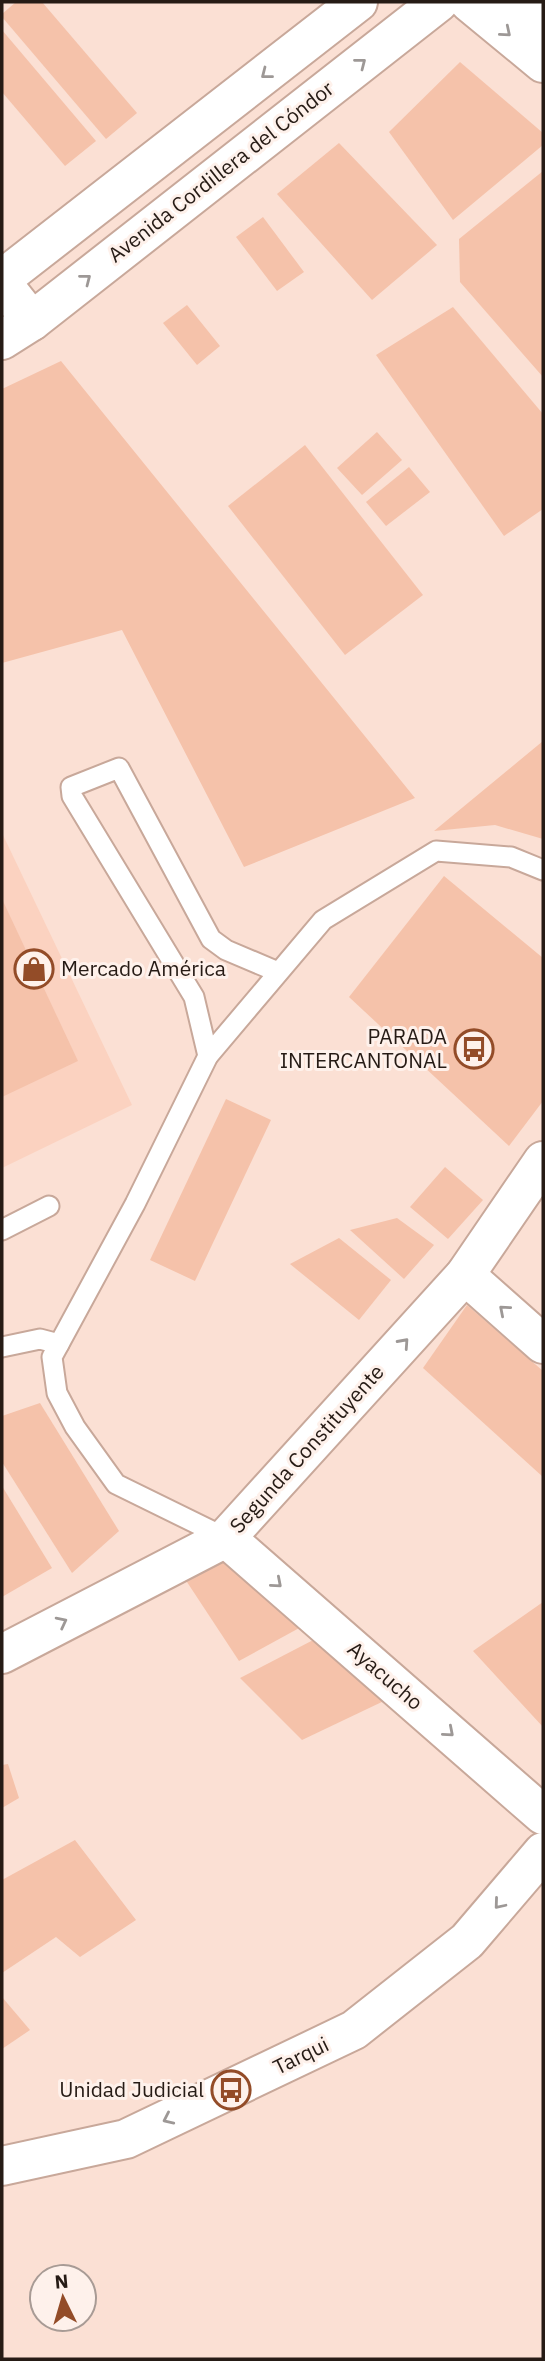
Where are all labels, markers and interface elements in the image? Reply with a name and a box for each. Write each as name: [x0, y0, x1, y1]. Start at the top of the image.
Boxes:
one-way arrow: [499, 24, 511, 37]
one-way arrow: [353, 58, 366, 71]
one-way arrow: [261, 66, 273, 79]
street label: Avenida Cordillera del Cóndor: [102, 74, 339, 268]
one-way arrow: [77, 275, 90, 287]
shop icon: Mercado América: [13, 948, 55, 990]
place label: Mercado América: [61, 954, 226, 982]
place label: PARADA INTERCANTONAL: [280, 1022, 447, 1074]
bus stop icon: PARADA INTERCANTONAL: [453, 1028, 495, 1070]
one-way arrow: [499, 1306, 512, 1318]
one-way arrow: [395, 1338, 408, 1351]
street label: Segunda Constituyente: [223, 1358, 390, 1539]
one-way arrow: [269, 1575, 282, 1587]
one-way arrow: [55, 1617, 67, 1631]
street label: Ayacucho: [342, 1635, 429, 1716]
one-way arrow: [441, 1724, 454, 1736]
one-way arrow: [495, 1896, 507, 1909]
street label: Tarqui: [268, 2030, 333, 2081]
bus stop icon: Unidad Judicial: [210, 2069, 252, 2111]
place label: Unidad Judicial: [59, 2075, 204, 2103]
one-way arrow: [163, 2111, 175, 2125]
north arrow: [28, 2263, 98, 2333]
text: N: [54, 2269, 69, 2294]

